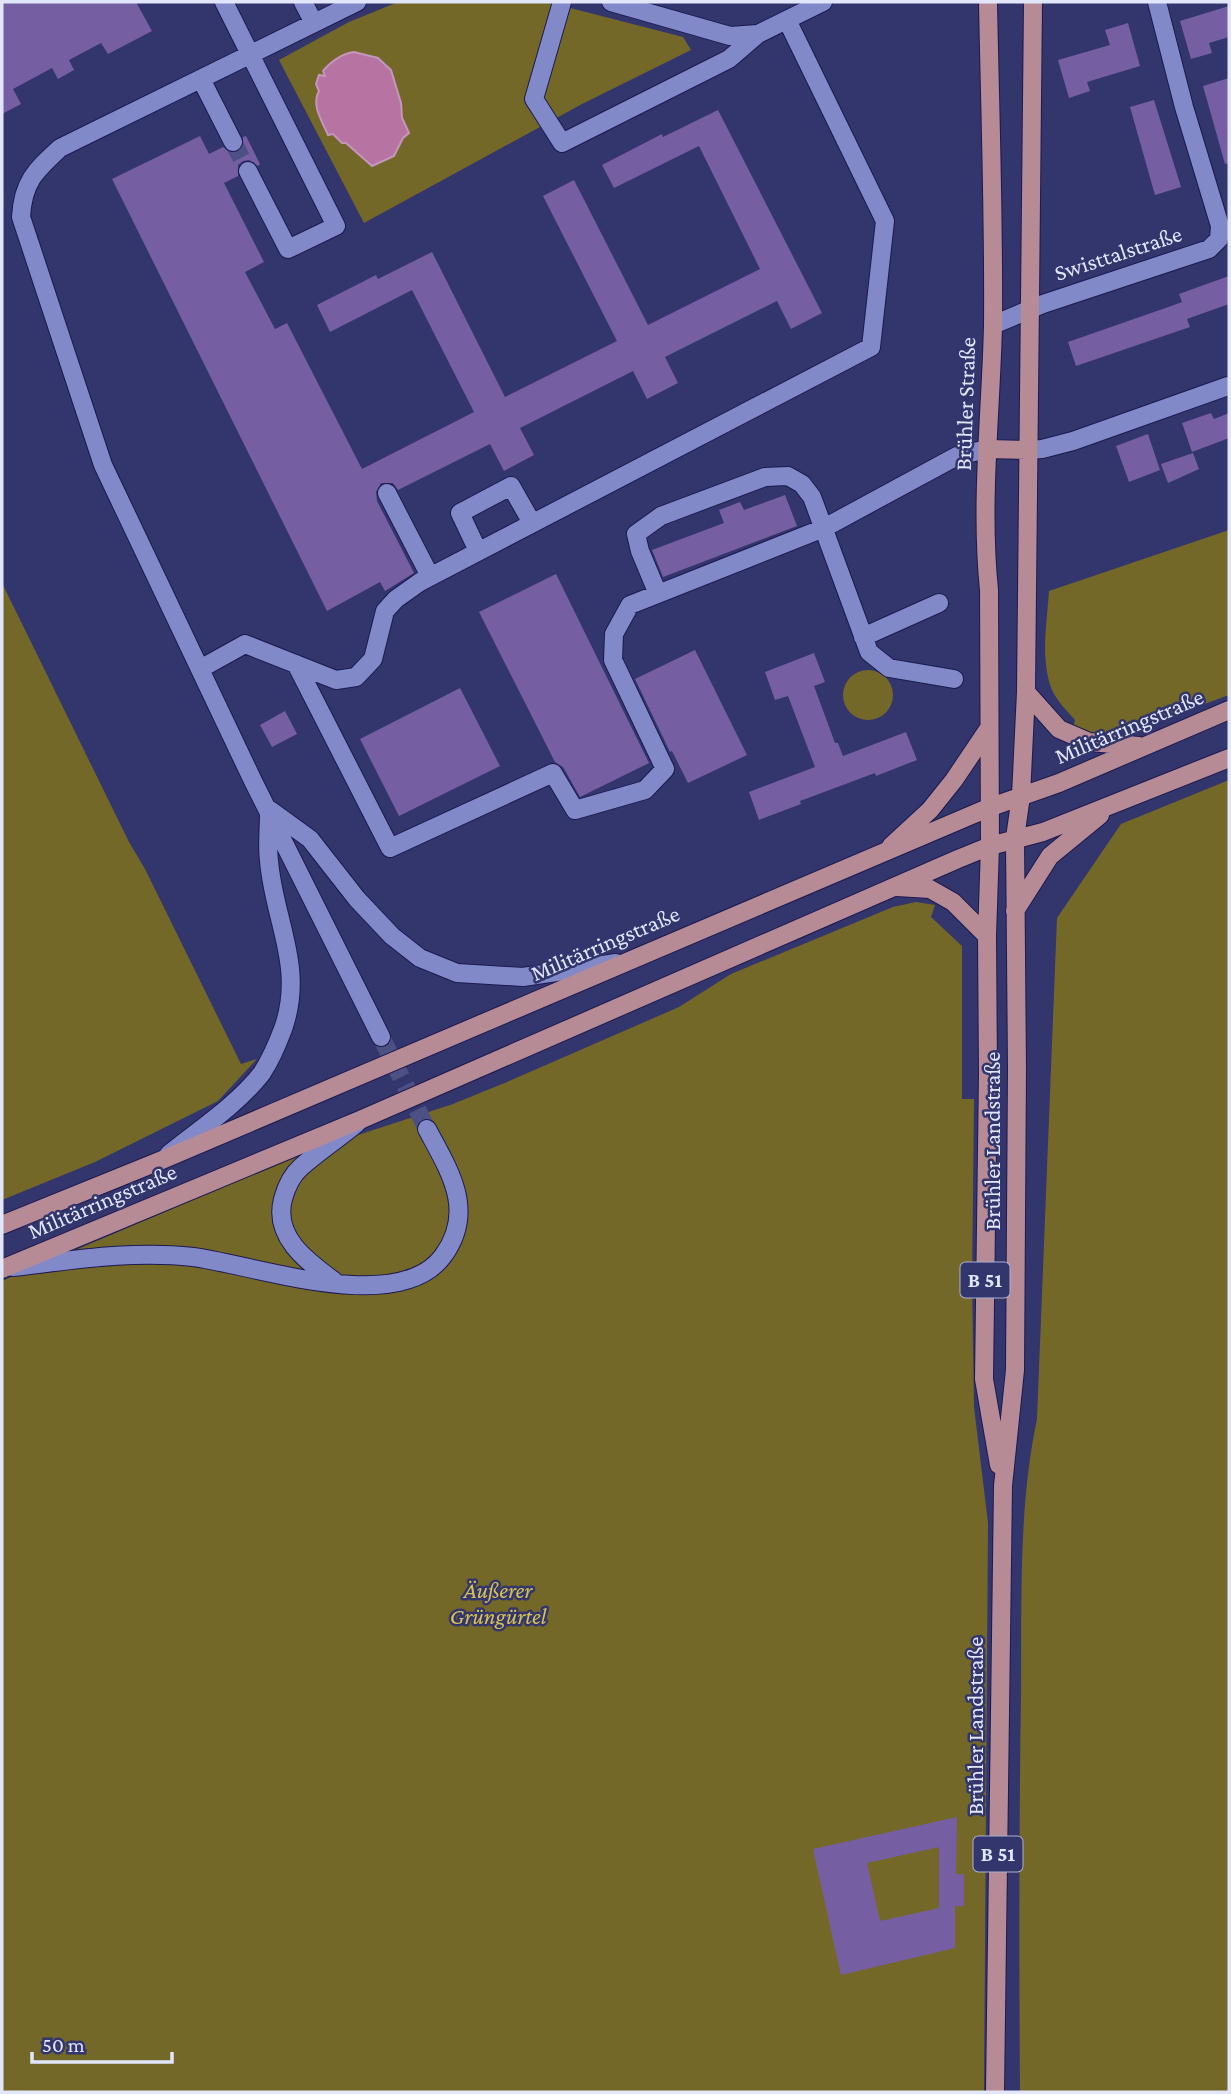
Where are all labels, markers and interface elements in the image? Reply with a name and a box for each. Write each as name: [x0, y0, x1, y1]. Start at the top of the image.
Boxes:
street label: Swisttalstraße: [1051, 220, 1185, 286]
street label: Brühler Straße: [950, 337, 980, 471]
street label: Militärringstraße: [1051, 683, 1207, 769]
street label: Militärringstraße: [527, 900, 683, 986]
street label: Brühler Landstraße: [979, 1052, 1005, 1230]
street label: Militärringstraße: [24, 1158, 180, 1244]
road number: B 51: [960, 1262, 1010, 1298]
park label: Äußerer Grüngürtel: [450, 1577, 547, 1629]
street label: Brühler Landstraße: [962, 1637, 988, 1815]
road number: B 51: [974, 1836, 1023, 1871]
scale bar: [32, 2021, 172, 2064]
text: 50 m: [42, 2033, 85, 2057]

